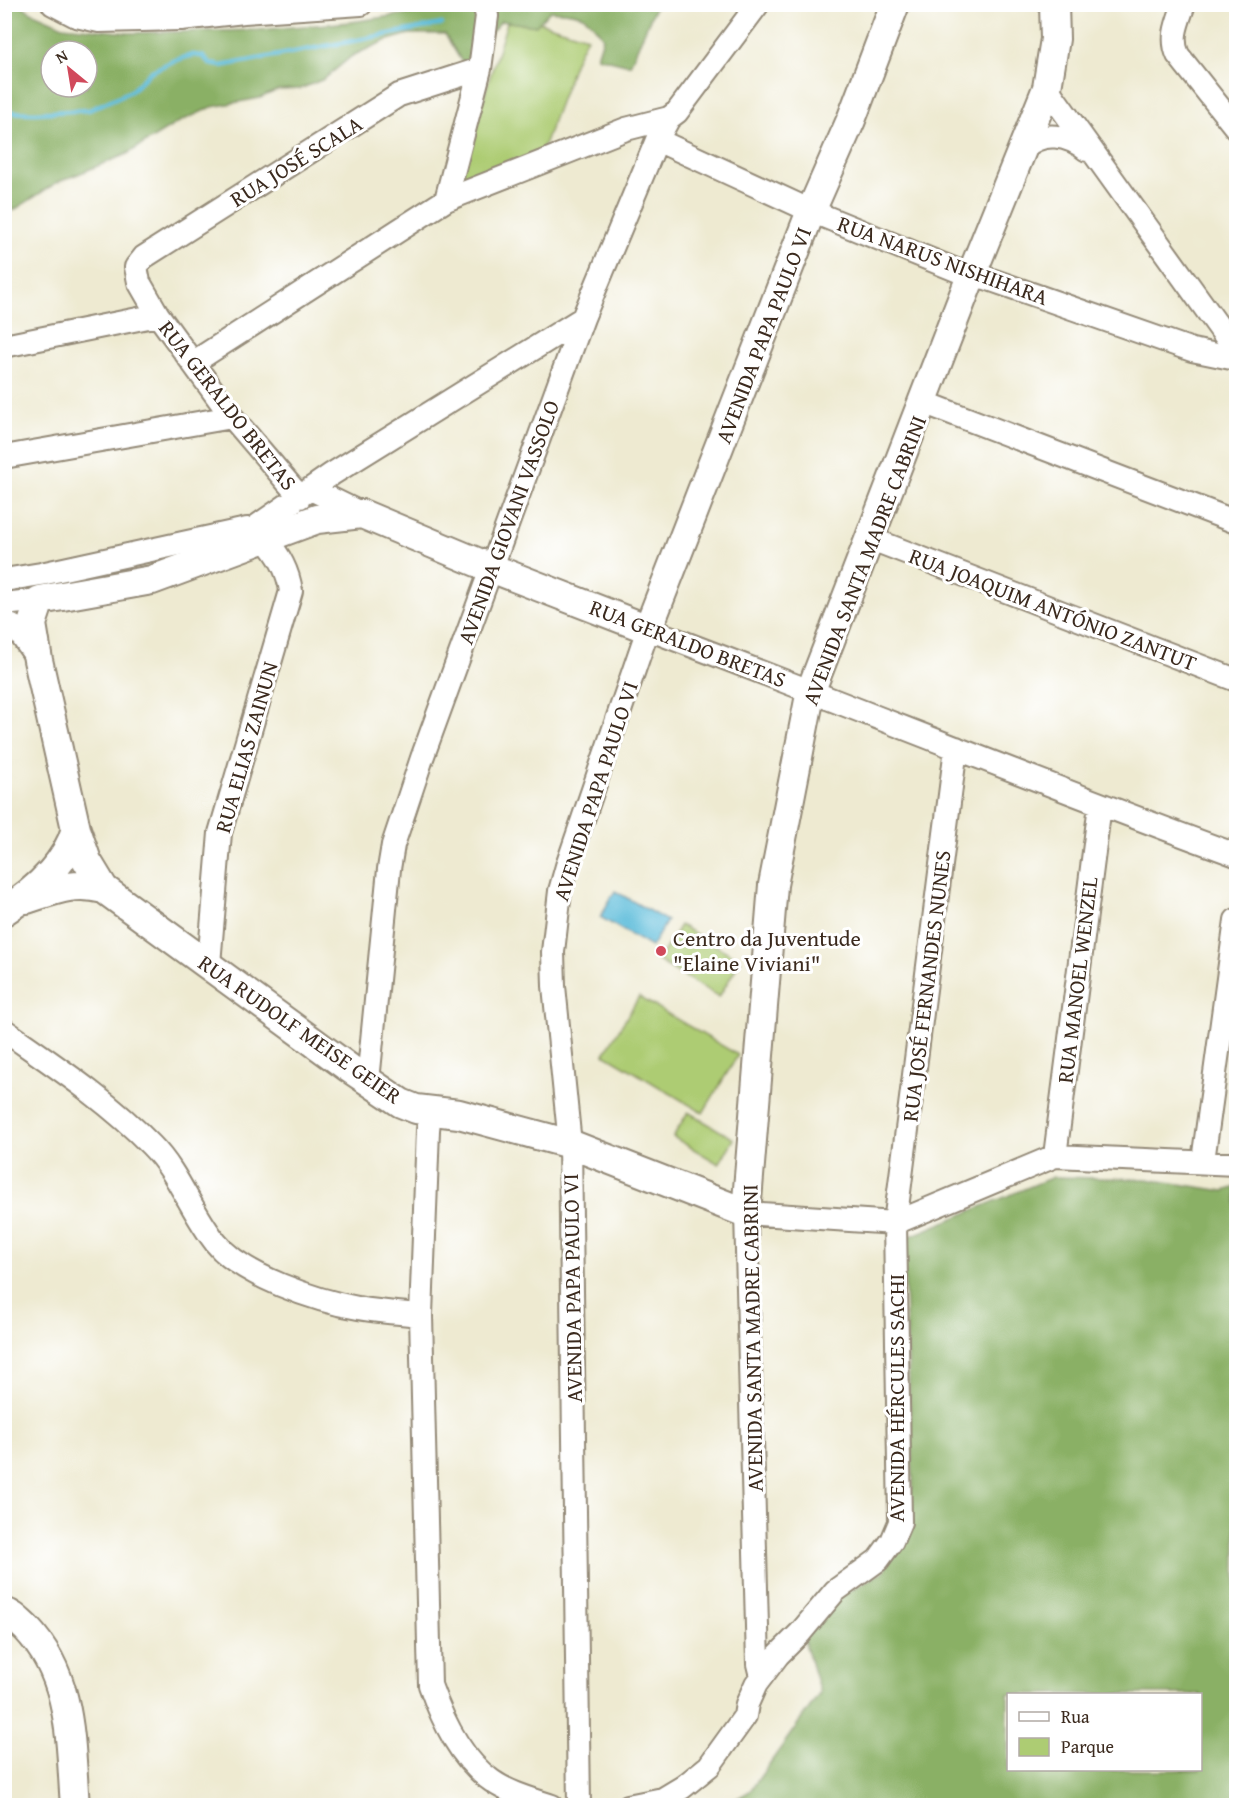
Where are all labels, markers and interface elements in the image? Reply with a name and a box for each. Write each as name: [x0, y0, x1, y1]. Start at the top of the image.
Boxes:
north arrow: [39, 39, 99, 99]
text: N: [51, 43, 72, 69]
street label: RUA JOSÉ SCALA: [224, 107, 369, 215]
street label: RUA NARUS NISHIHARA: [833, 207, 1053, 313]
street label: AVENIDA PAPA PAULO VI: [707, 222, 819, 448]
street label: RUA GERALDO BRETAS: [151, 313, 305, 497]
street label: AVENIDA GIOVANI VASSOLO: [449, 395, 567, 649]
street label: AVENIDA SANTA MADRE CABRINI: [794, 410, 934, 710]
street label: RUA JOAQUIM ANTÓNIO ZANTUT: [905, 539, 1201, 679]
street label: RUA GERALDO BRETAS: [585, 591, 791, 695]
street label: RUA ELIAS ZAINUN: [206, 658, 286, 836]
street label: AVENIDA PAPA PAULO VI: [544, 677, 646, 905]
street label: RUA JOSÉ FERNANDES NUNES: [893, 849, 959, 1123]
street label: RUA MANOEL WENZEL: [1048, 875, 1106, 1085]
place label: Centro da Juventude "Elaine Viviani": [673, 922, 861, 979]
marker: Centro da Juventude "Elaine Viviani": [654, 944, 668, 958]
street label: RUA RUDOLF MEISE GEIER: [192, 947, 408, 1112]
street label: AVENIDA PAPA PAULO VI: [554, 1173, 590, 1403]
street label: AVENIDA SANTA MADRE CABRINI: [733, 1184, 771, 1492]
street label: AVENIDA HÉRCULES SACHI: [880, 1274, 912, 1522]
legend: [1007, 1693, 1202, 1771]
text: Rua: [1061, 1703, 1090, 1730]
text: Parque: [1061, 1733, 1114, 1760]

